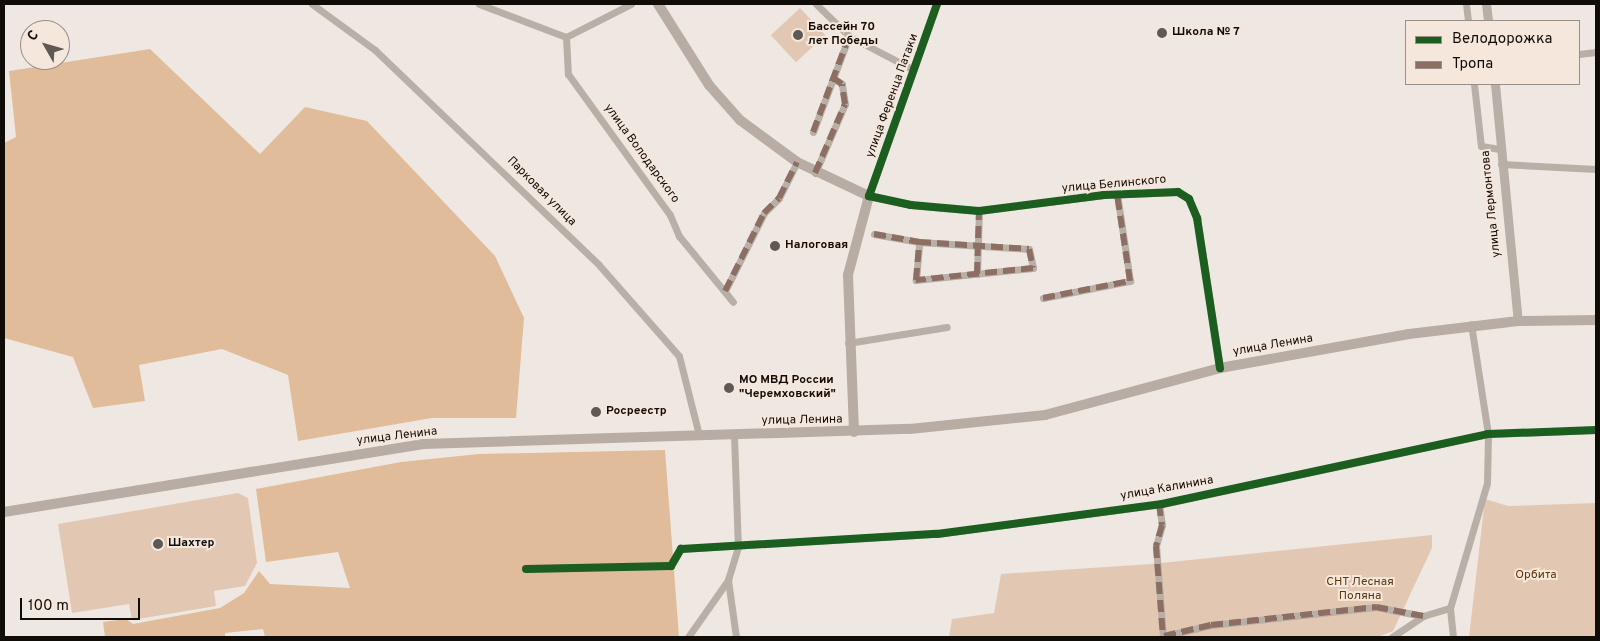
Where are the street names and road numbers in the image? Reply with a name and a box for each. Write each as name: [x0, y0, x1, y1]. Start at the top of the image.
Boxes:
street label: улица Ференца Патаки: [864, 32, 922, 160]
street label: улица Володарского: [600, 102, 682, 206]
street label: улица Лермонтова: [1479, 150, 1505, 258]
street label: Парковая улица: [503, 154, 579, 230]
street label: улица Белинского: [1061, 173, 1167, 197]
street label: улица Ленина: [1232, 332, 1314, 360]
street label: улица Ленина: [761, 413, 843, 429]
street label: улица Ленина: [356, 425, 438, 449]
street label: улица Калинина: [1120, 474, 1214, 504]

